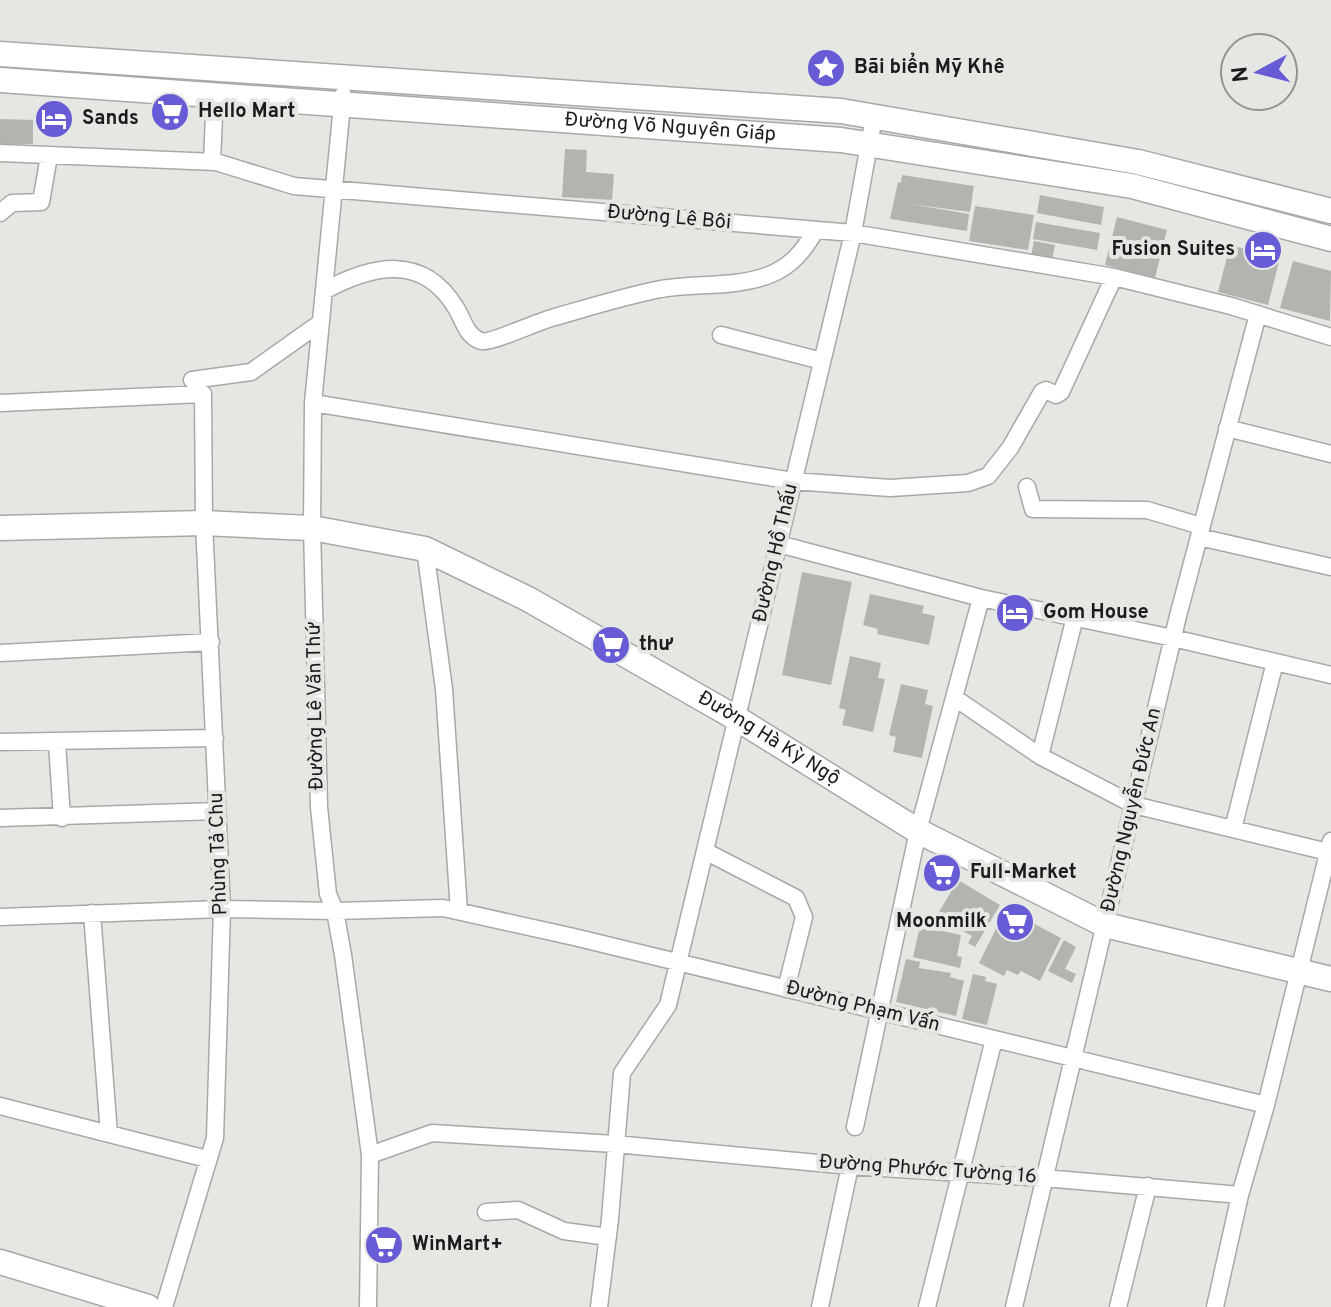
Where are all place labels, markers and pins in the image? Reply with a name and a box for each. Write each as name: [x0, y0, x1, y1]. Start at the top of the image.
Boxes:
place icon: Bãi biển Mỹ Khê: [805, 47, 847, 89]
place label: Bãi biển Mỹ Khê: [854, 52, 1005, 81]
supermarket icon: Hello Mart: [149, 91, 191, 133]
hotel icon: Sands: [33, 98, 75, 140]
place label: Hello Mart: [198, 99, 295, 125]
place label: Sands: [82, 106, 139, 132]
hotel icon: Fusion Suites: [1242, 229, 1284, 271]
place label: Fusion Suites: [1112, 237, 1235, 263]
hotel icon: Gom House: [994, 592, 1036, 634]
place label: Gom House: [1043, 600, 1149, 626]
supermarket icon: thư: [590, 624, 632, 666]
place label: thư: [639, 632, 673, 658]
supermarket icon: Full-Market: [921, 852, 963, 894]
place label: Full-Market: [970, 860, 1077, 886]
supermarket icon: Moonmilk: [994, 901, 1036, 943]
place label: Moonmilk: [896, 909, 987, 935]
supermarket icon: WinMart+: [363, 1224, 405, 1266]
place label: WinMart+: [412, 1232, 503, 1258]

